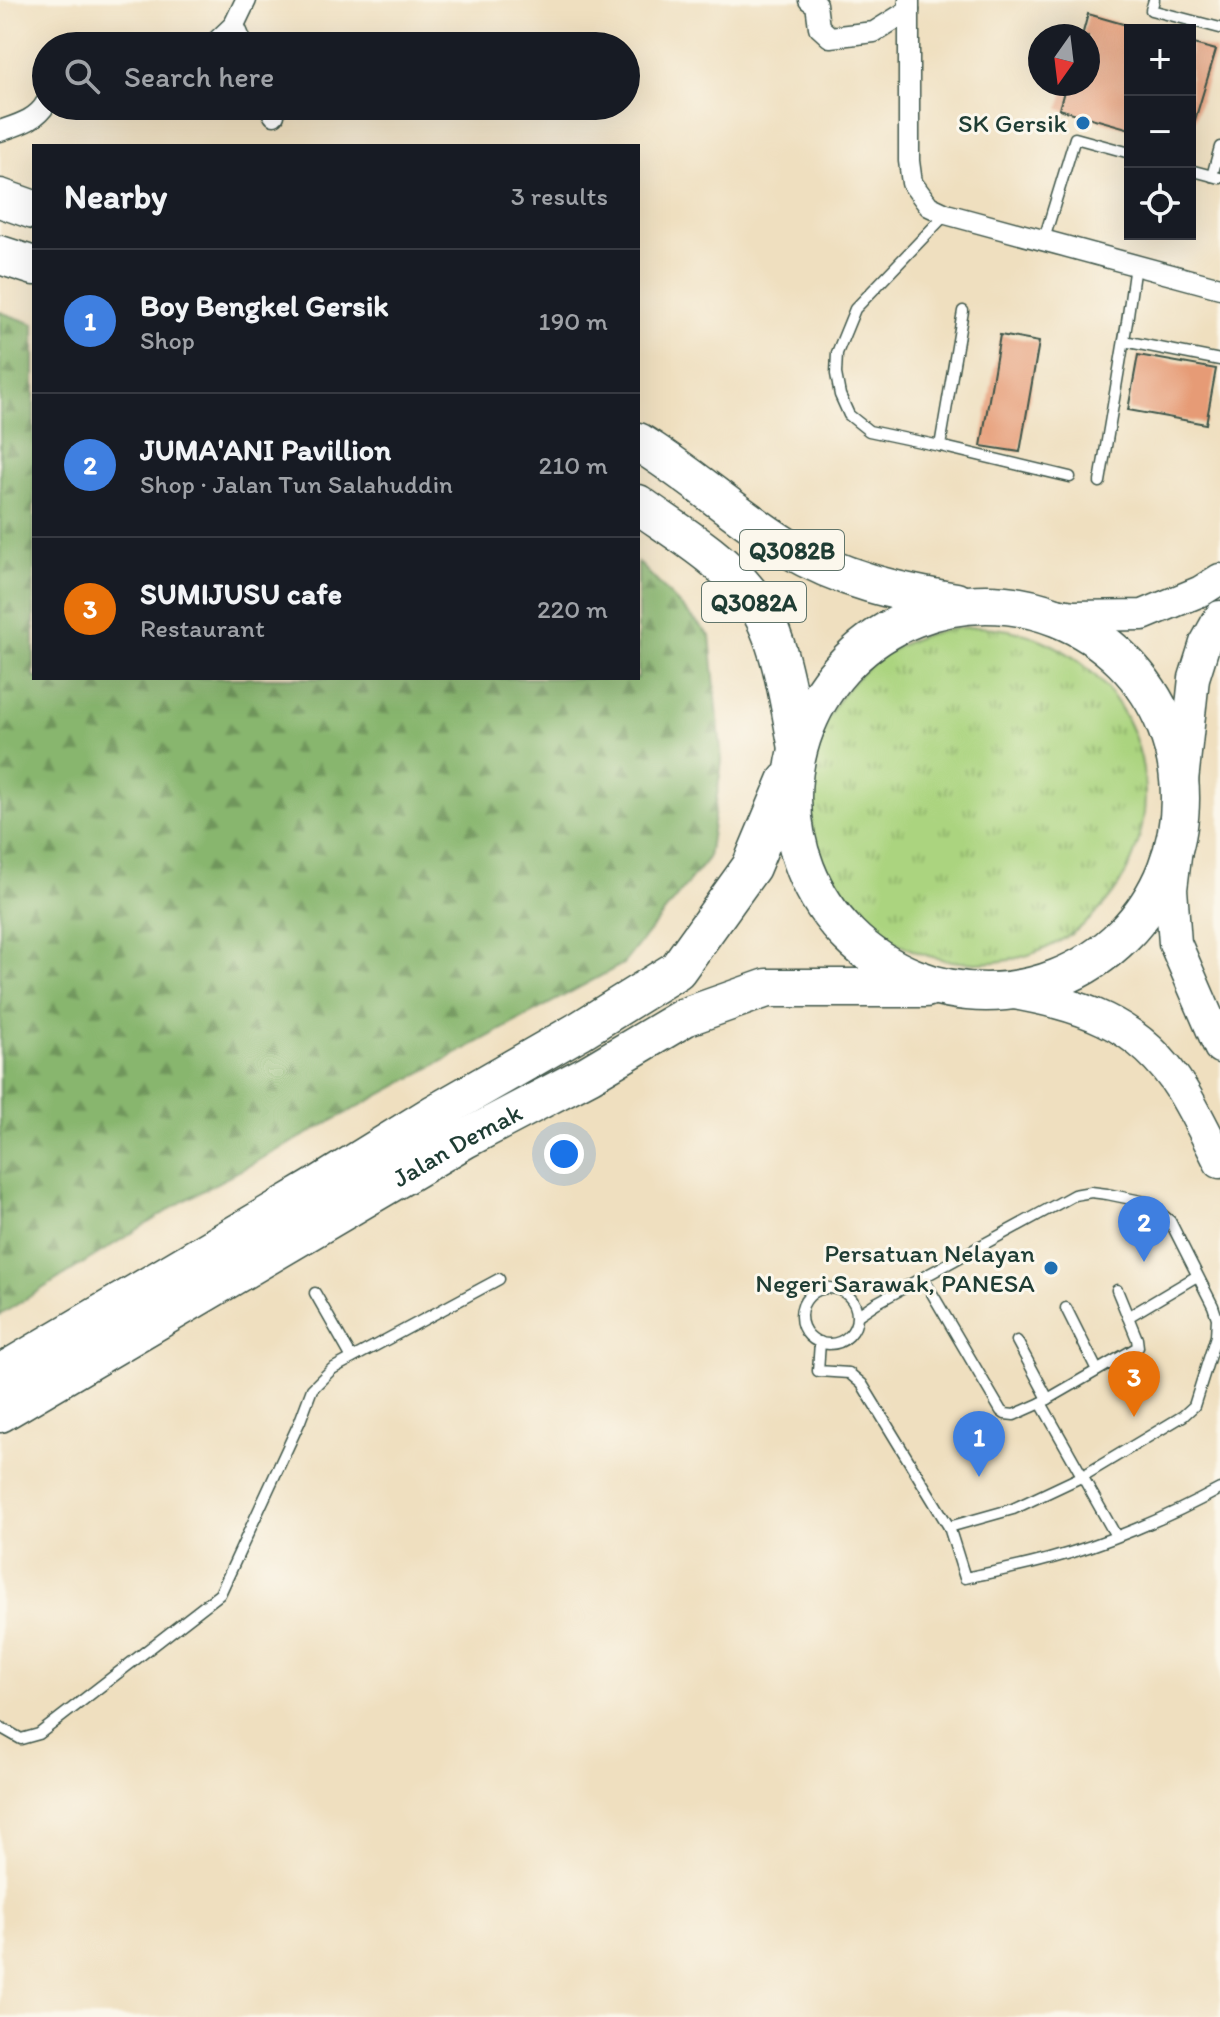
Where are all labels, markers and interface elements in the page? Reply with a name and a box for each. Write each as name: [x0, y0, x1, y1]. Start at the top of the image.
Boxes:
north arrow: [1028, 24, 1100, 96]
map controls: [1124, 24, 1196, 240]
button: +: [1124, 24, 1196, 96]
search box: [32, 32, 640, 120]
icon: search: [60, 54, 104, 98]
text: Search here: [124, 58, 274, 95]
button: −: [1124, 96, 1196, 168]
place label: SK Gersik: [958, 107, 1068, 139]
marker: SK Gersik: [1074, 114, 1092, 132]
button: locate: [1124, 168, 1196, 240]
text: Nearby: [64, 176, 167, 217]
text: 3 results: [511, 180, 608, 212]
text: Boy Bengkel Gersik: [140, 287, 389, 324]
text: 1: [84, 305, 96, 337]
text: 190 m: [539, 305, 608, 337]
text: Shop: [140, 324, 195, 356]
text: JUMA'ANI Pavillion: [140, 431, 391, 468]
text: 2: [83, 449, 97, 481]
text: 210 m: [539, 449, 608, 481]
text: Shop · Jalan Tun Salahuddin: [140, 468, 453, 500]
road number: Q3082B: [740, 530, 844, 570]
text: SUMIJUSU cafe: [140, 575, 342, 612]
road number: Q3082A: [702, 582, 806, 622]
text: 3: [83, 593, 97, 625]
text: 220 m: [537, 593, 608, 625]
text: Restaurant: [140, 612, 265, 644]
street label: Jalan Demak: [387, 1096, 528, 1194]
your location: [544, 1134, 584, 1174]
pin: 2: [1118, 1196, 1170, 1262]
place label: Persatuan Nelayan Negeri Sarawak, PANESA: [755, 1237, 1035, 1299]
marker: Persatuan Nelayan Negeri Sarawak, PANESA: [1042, 1259, 1060, 1277]
pin: 3: [1108, 1351, 1160, 1417]
pin: 1: [953, 1411, 1005, 1477]

